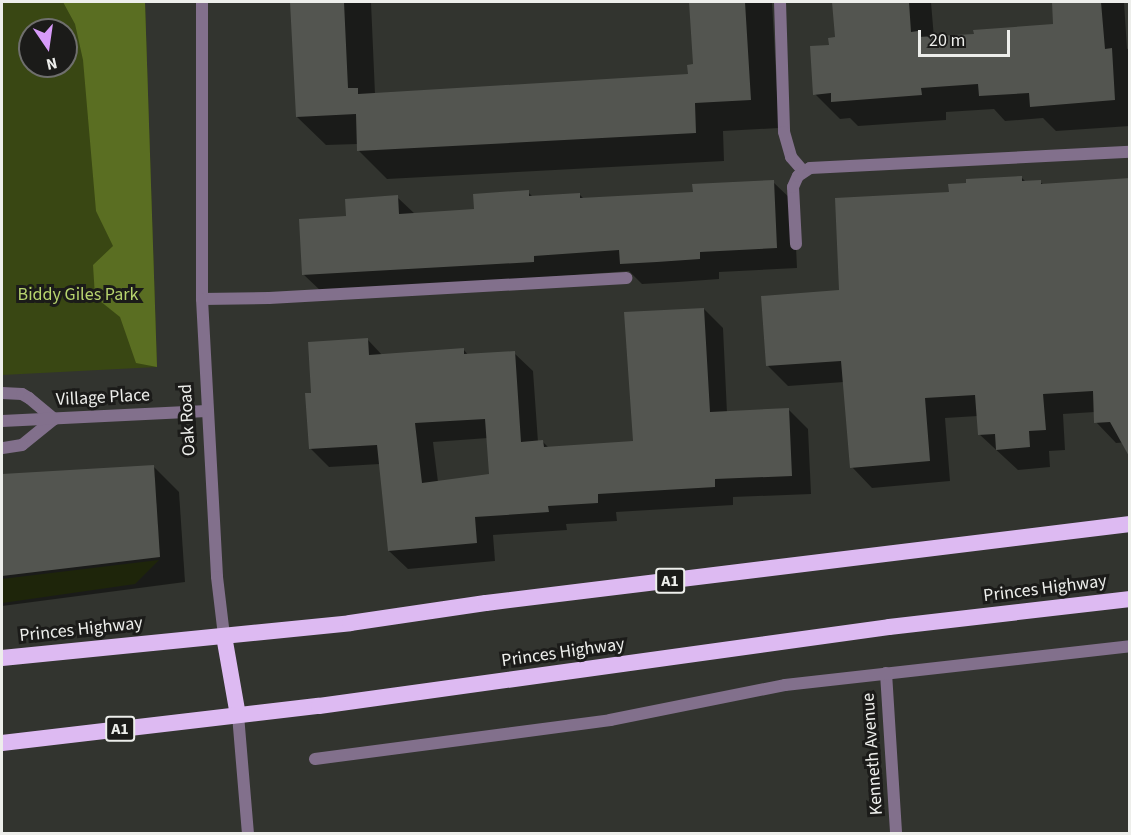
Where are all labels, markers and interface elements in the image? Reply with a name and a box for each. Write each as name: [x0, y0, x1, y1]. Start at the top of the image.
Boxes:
north arrow: [18, 18, 78, 78]
scale bar: [921, 18, 1012, 56]
text: 20 m: [929, 28, 965, 53]
text: N: [44, 52, 59, 76]
park label: Biddy Giles Park: [18, 284, 138, 306]
street label: Oak Road: [175, 383, 201, 457]
street label: Village Place: [56, 385, 150, 411]
road number: A1: [655, 568, 685, 594]
street label: Princes Highway: [982, 571, 1108, 607]
street label: Princes Highway: [18, 613, 144, 647]
street label: Princes Highway: [500, 634, 626, 672]
street label: Kenneth Avenue: [858, 692, 888, 816]
road number: A1: [105, 716, 135, 742]

